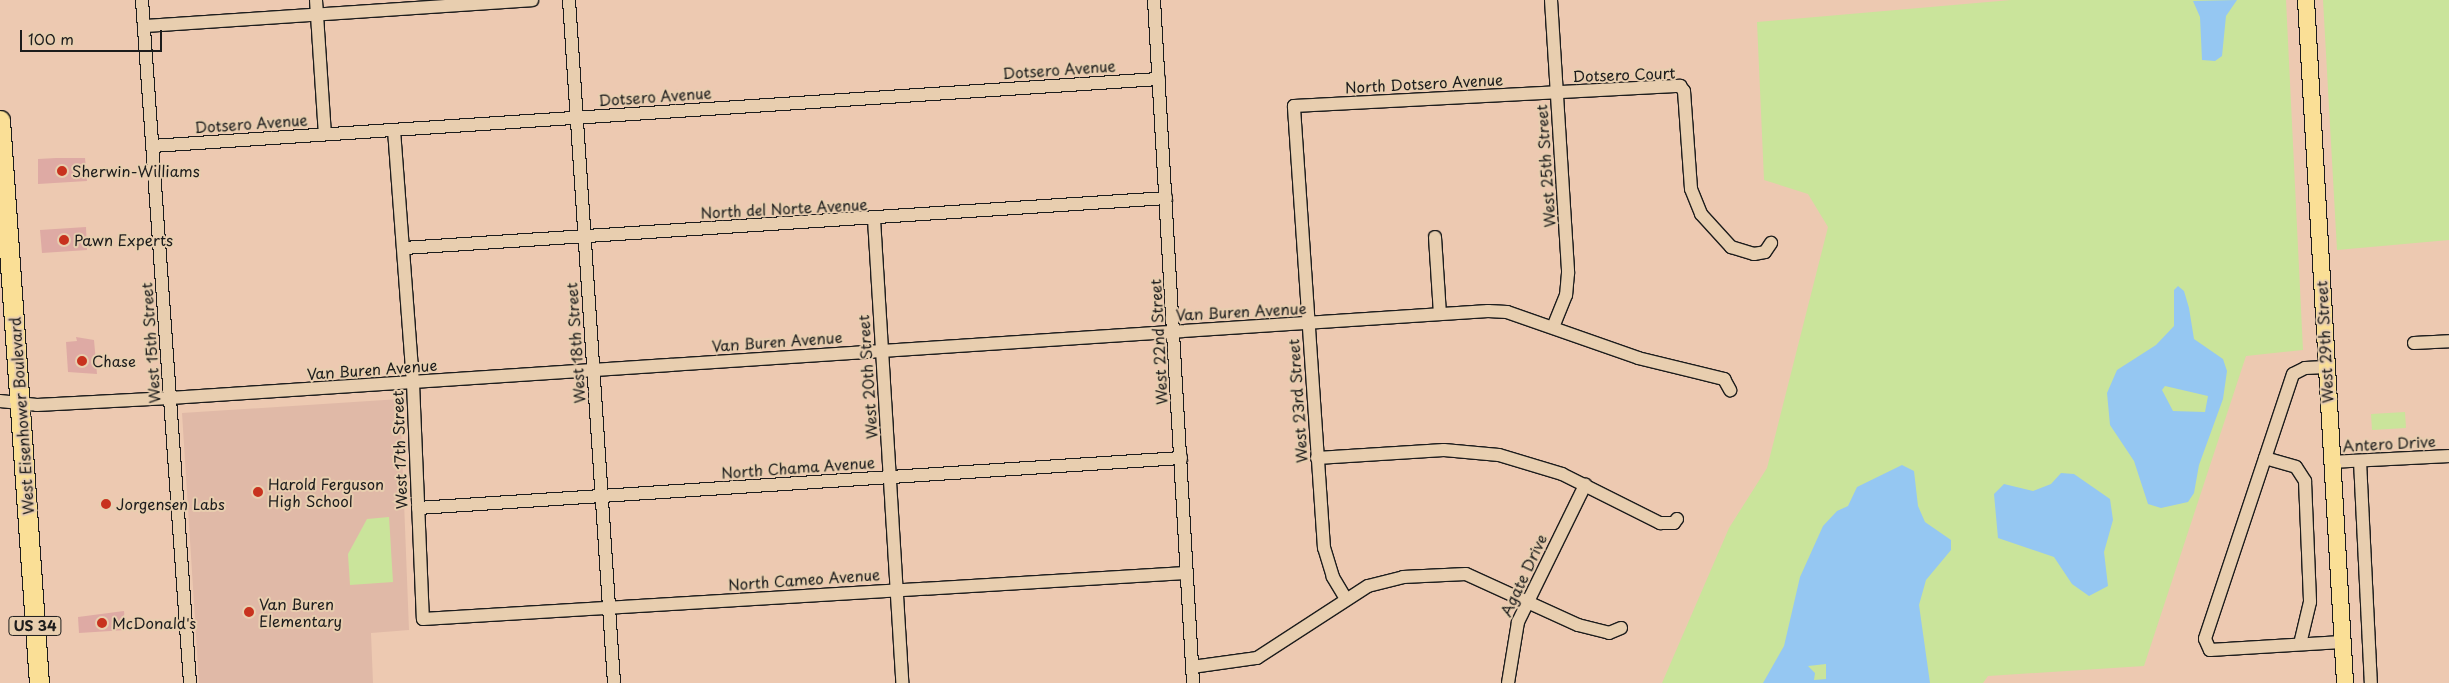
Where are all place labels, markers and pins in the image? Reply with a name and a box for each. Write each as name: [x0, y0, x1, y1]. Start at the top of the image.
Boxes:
place label: Sherwin-Williams: [72, 162, 200, 180]
marker: Sherwin-Williams: [56, 165, 68, 177]
place label: Pawn Experts: [74, 231, 172, 249]
marker: Pawn Experts: [58, 234, 70, 246]
place label: Chase: [92, 352, 136, 370]
marker: Chase: [76, 355, 88, 367]
place label: Harold Ferguson High School: [268, 474, 386, 509]
marker: Harold Ferguson High School: [252, 486, 264, 498]
place label: Jorgensen Labs: [116, 495, 225, 513]
marker: Jorgensen Labs: [100, 498, 112, 510]
place label: Van Buren Elementary: [259, 594, 342, 629]
marker: Van Buren Elementary: [243, 606, 255, 618]
place label: McDonald's: [112, 614, 196, 632]
marker: McDonald's: [96, 617, 108, 629]

